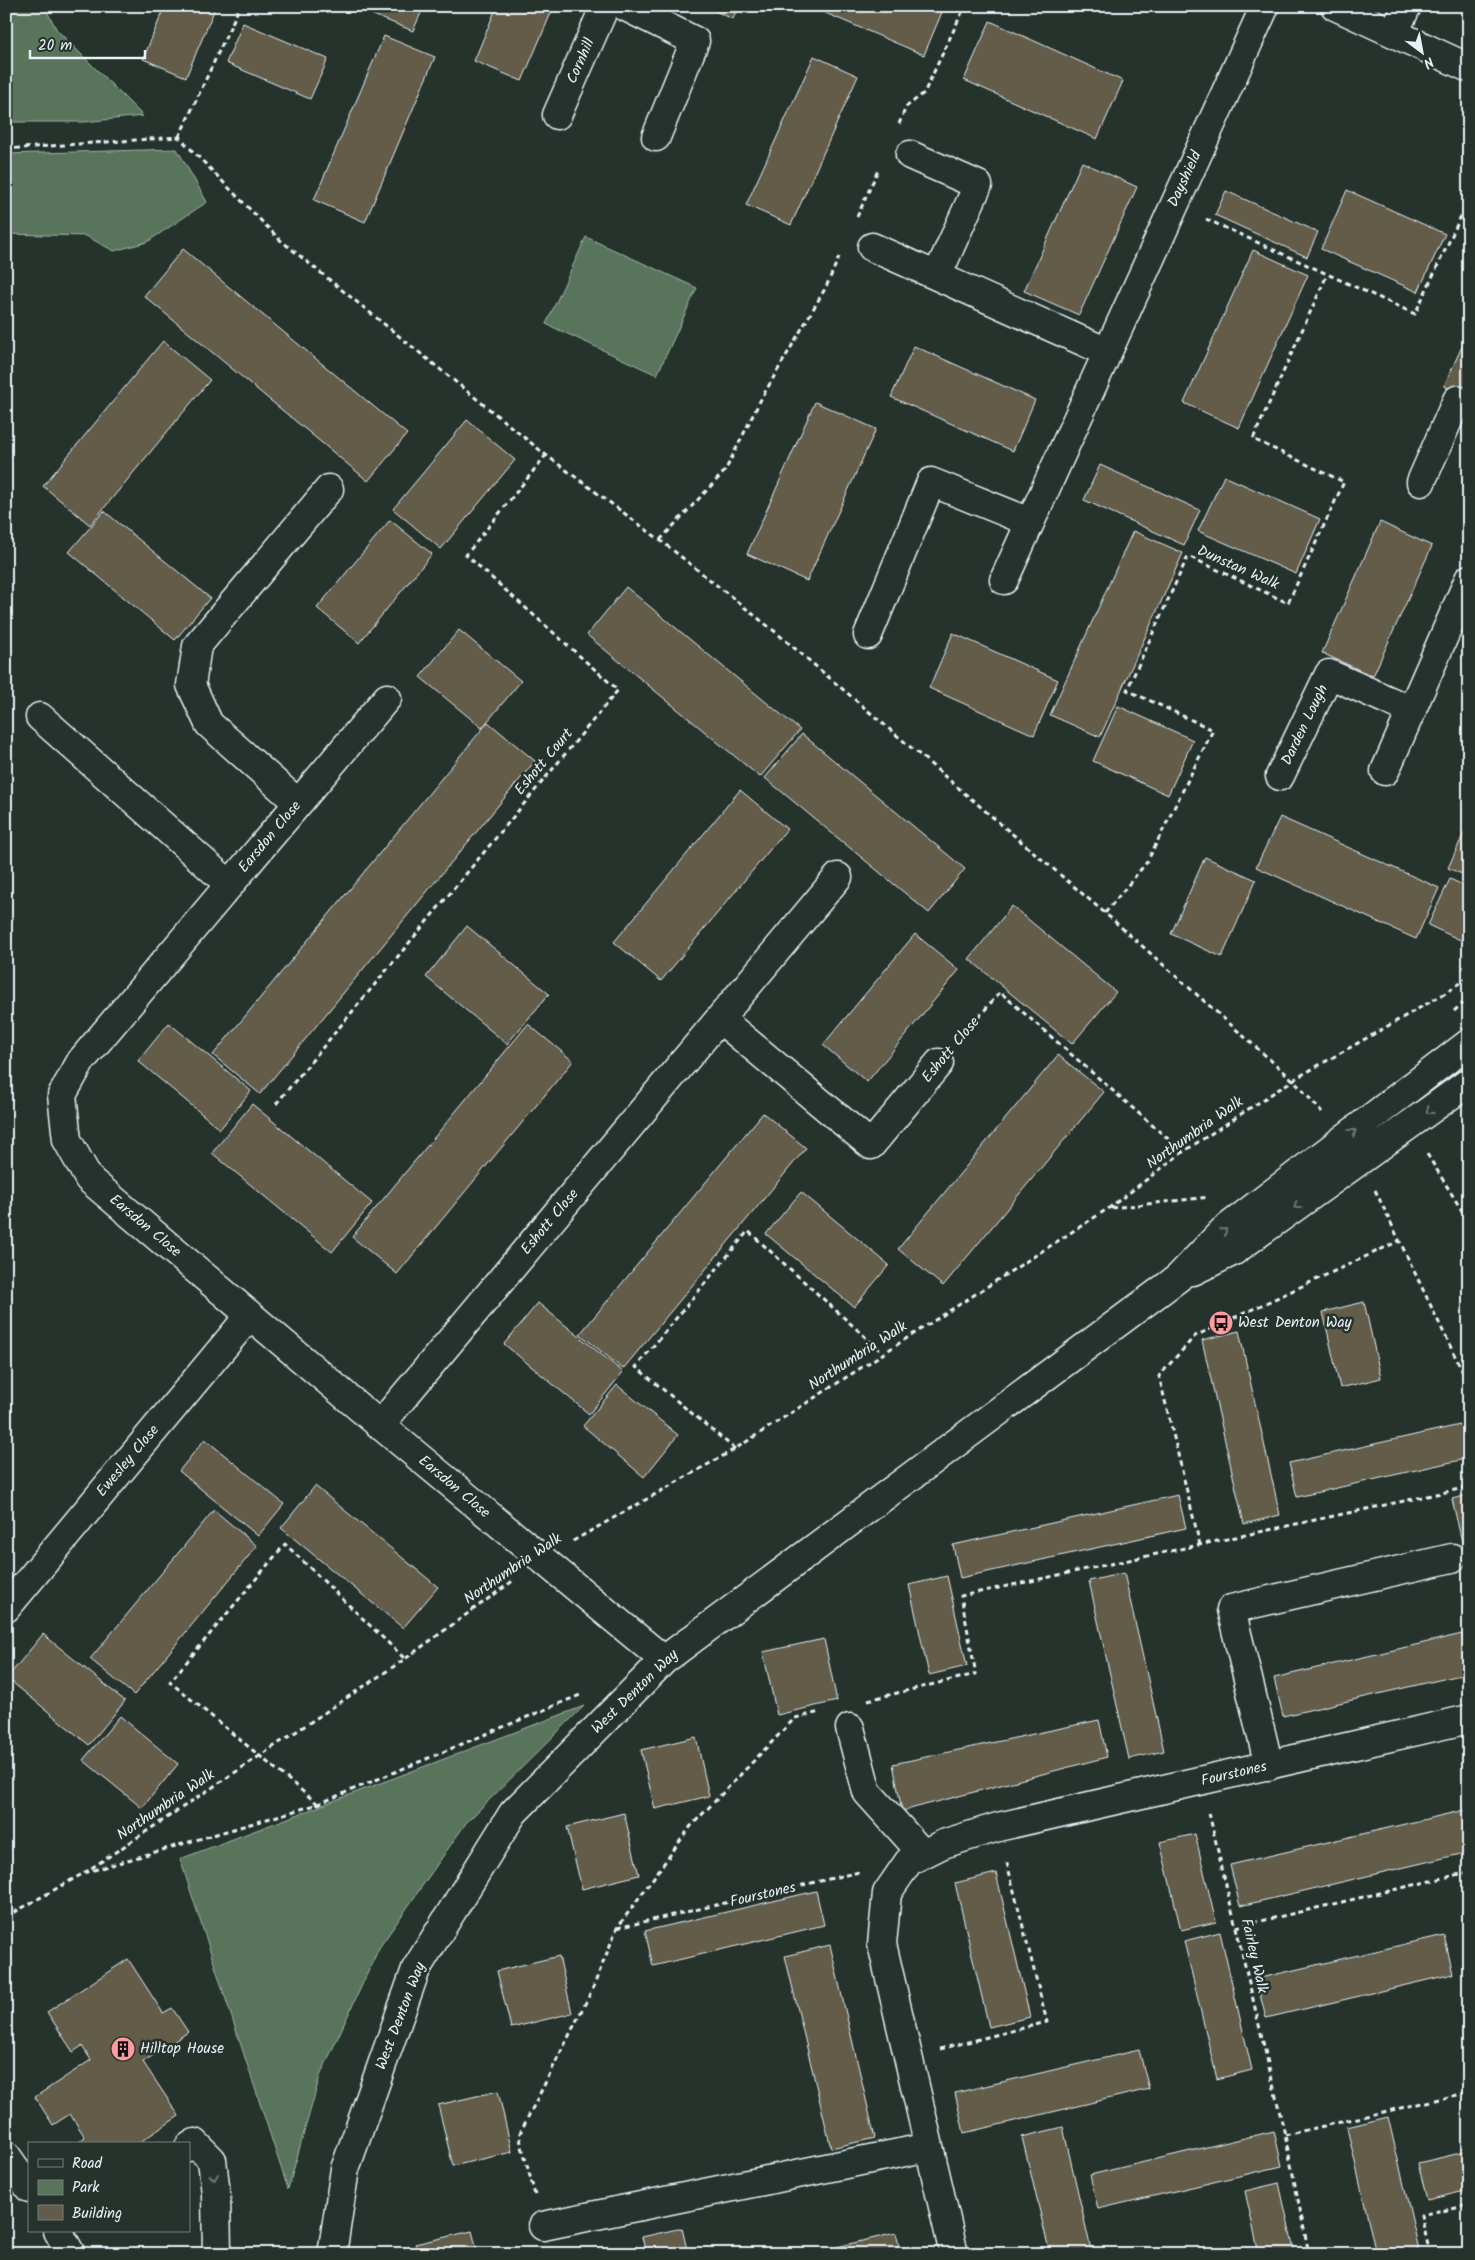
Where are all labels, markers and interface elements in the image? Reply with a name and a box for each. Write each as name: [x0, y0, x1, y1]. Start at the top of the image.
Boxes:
scale bar: [30, 28, 145, 60]
north arrow: [1398, 28, 1448, 78]
text: 20 m: [38, 34, 72, 58]
street label: Cornhill: [560, 34, 602, 88]
text: N: [1419, 51, 1438, 74]
street label: Dayshield: [1162, 146, 1209, 211]
street label: Dunstan Walk: [1193, 539, 1284, 597]
street label: Darden Lough: [1275, 681, 1335, 769]
street label: Eshott Court: [509, 723, 579, 801]
street label: Earsdon Close: [233, 795, 308, 878]
street label: Eshott Close: [916, 1011, 986, 1088]
street label: Northumbria Walk: [1141, 1090, 1249, 1175]
one-way arrow: [1425, 1105, 1435, 1114]
one-way arrow: [1347, 1129, 1356, 1137]
street label: Eshott Close: [515, 1183, 585, 1260]
street label: Earsdon Close: [104, 1189, 187, 1264]
one-way arrow: [1293, 1200, 1303, 1209]
one-way arrow: [1219, 1228, 1228, 1237]
bus stop icon: West Denton Way: [1208, 1310, 1234, 1336]
place label: West Denton Way: [1238, 1311, 1352, 1335]
street label: Northumbria Walk: [804, 1314, 913, 1397]
street label: Ewesley Close: [90, 1419, 166, 1502]
street label: Earsdon Close: [413, 1450, 496, 1525]
street label: Northumbria Walk: [459, 1527, 568, 1611]
street label: West Denton Way: [586, 1643, 685, 1740]
street label: Fourstones: [1199, 1755, 1270, 1793]
street label: Northumbria Walk: [112, 1763, 221, 1847]
street label: Fourstones: [728, 1876, 799, 1914]
street label: Fairley Walk: [1234, 1916, 1274, 1997]
street label: West Denton Way: [369, 1958, 433, 2073]
building icon: Hilltop House: [110, 2036, 136, 2062]
place label: Hilltop House: [140, 2037, 224, 2061]
legend: [28, 2142, 190, 2232]
text: Road: [72, 2152, 103, 2176]
one-way arrow: [208, 2173, 219, 2181]
text: Park: [72, 2176, 100, 2200]
text: Building: [72, 2202, 122, 2226]

